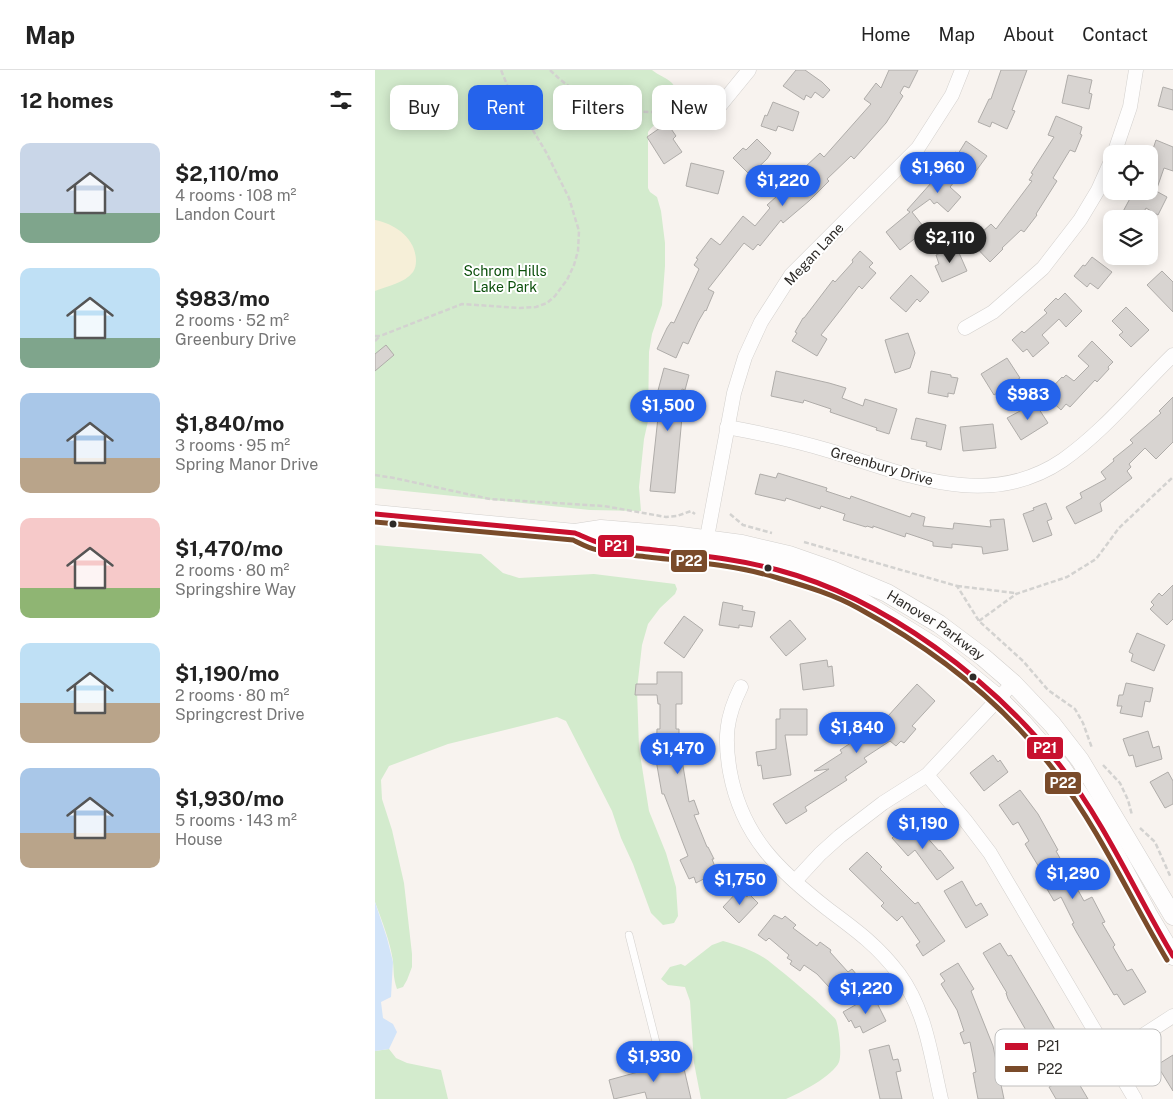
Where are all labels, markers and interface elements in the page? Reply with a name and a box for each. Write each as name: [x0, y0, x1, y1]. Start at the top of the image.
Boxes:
text: Map: [25, 21, 75, 49]
text: Home: [861, 24, 911, 45]
text: Map: [939, 24, 975, 45]
text: About: [1003, 24, 1054, 45]
text: Contact: [1082, 24, 1148, 45]
chip: Buy: [390, 85, 458, 130]
chip: Rent: [468, 85, 543, 130]
chip: Filters: [553, 85, 642, 130]
chip: New: [652, 85, 726, 130]
icon: filters: [327, 86, 355, 114]
text: 12 homes: [20, 88, 114, 113]
map controls: [1103, 145, 1158, 265]
button: locate: [1103, 145, 1158, 200]
pin: $1,960: [897, 152, 979, 194]
text: $1,960: [911, 158, 965, 177]
text: $2,110/mo: [175, 161, 279, 186]
icon: home: [60, 163, 120, 223]
pin: $1,220: [742, 164, 824, 207]
text: $1,220: [756, 171, 810, 190]
text: 4 rooms · 108 m²: [175, 186, 296, 205]
text: Landon Court: [175, 205, 275, 224]
button: layers: [1103, 210, 1158, 265]
street label: Megan Lane: [781, 219, 847, 289]
pin: $2,110: [909, 222, 991, 264]
text: $2,110: [925, 228, 975, 247]
park label: Schrom Hills Lake Park: [463, 263, 547, 295]
text: $983/mo: [175, 286, 270, 311]
icon: home: [60, 288, 120, 348]
text: 2 rooms · 52 m²: [175, 311, 289, 330]
text: Greenbury Drive: [175, 330, 296, 349]
pin: $983: [998, 378, 1058, 421]
text: $983: [1007, 385, 1049, 404]
pin: $1,500: [627, 390, 709, 432]
text: $1,500: [641, 396, 695, 415]
text: $1,840/mo: [175, 411, 284, 436]
icon: home: [60, 413, 120, 473]
text: 3 rooms · 95 m²: [175, 436, 290, 455]
street label: Greenbury Drive: [829, 444, 935, 488]
text: Spring Manor Drive: [175, 455, 318, 474]
unlabelled marker: [388, 519, 398, 529]
line badge: P21: [597, 534, 635, 558]
text: $1,470/mo: [175, 536, 283, 561]
icon: home: [60, 538, 120, 598]
text: P21: [604, 538, 628, 554]
line badge: P22: [670, 549, 708, 573]
text: P22: [676, 553, 703, 569]
text: 2 rooms · 80 m²: [175, 561, 289, 580]
unlabelled marker: [763, 563, 773, 573]
text: Springshire Way: [175, 580, 296, 599]
street label: Hanover Parkway: [884, 587, 988, 664]
text: $1,190/mo: [175, 661, 279, 686]
icon: home: [60, 663, 120, 723]
unlabelled marker: [968, 672, 978, 682]
text: 2 rooms · 80 m²: [175, 686, 289, 705]
text: Springcrest Drive: [175, 705, 305, 724]
pin: $1,840: [816, 712, 898, 754]
text: $1,840: [830, 718, 884, 737]
pin: $1,470: [637, 732, 719, 775]
line badge: P21: [1026, 736, 1064, 760]
text: $1,470: [652, 739, 704, 758]
text: P21: [1033, 740, 1057, 756]
line badge: P22: [1044, 771, 1082, 795]
text: P22: [1050, 775, 1077, 791]
text: $1,930/mo: [175, 786, 284, 811]
icon: home: [60, 788, 120, 848]
pin: $1,190: [882, 808, 964, 850]
text: 5 rooms · 143 m²: [175, 811, 297, 830]
text: $1,190: [898, 814, 948, 833]
text: House: [175, 830, 223, 849]
pin: $1,290: [1032, 858, 1114, 900]
pin: $1,750: [699, 864, 781, 906]
text: $1,290: [1046, 864, 1100, 883]
text: $1,750: [714, 870, 766, 889]
pin: $1,220: [825, 972, 907, 1015]
text: $1,220: [839, 979, 893, 998]
legend: [995, 1029, 1161, 1086]
text: P21: [1037, 1038, 1060, 1054]
pin: $1,930: [613, 1040, 695, 1083]
text: $1,930: [627, 1047, 681, 1066]
text: P22: [1037, 1061, 1063, 1077]

